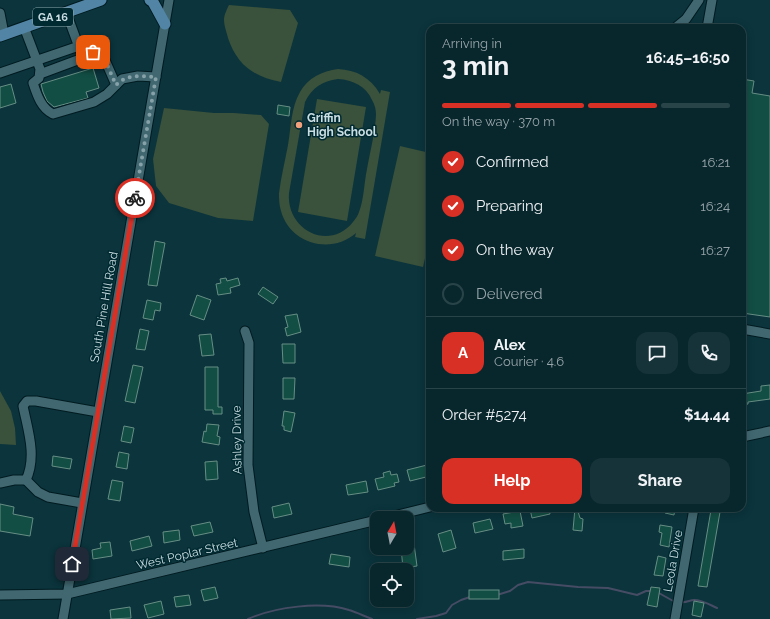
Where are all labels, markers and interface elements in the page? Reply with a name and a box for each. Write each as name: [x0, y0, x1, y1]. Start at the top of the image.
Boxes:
road number: GA 16: [33, 8, 73, 26]
pin: [76, 35, 110, 69]
text: Arriving in: [442, 36, 502, 51]
icon: bag: [82, 41, 104, 63]
text: 16:45–16:50: [646, 49, 730, 67]
text: 3 min: [442, 51, 509, 81]
place label: Griffin High School: [307, 111, 377, 139]
text: On the way · 370 m: [442, 114, 555, 129]
marker: Griffin High School: [294, 120, 304, 130]
icon: check: [442, 151, 464, 173]
text: Confirmed: [476, 153, 549, 171]
text: 16:21: [702, 155, 730, 170]
courier: [115, 178, 155, 218]
icon: bike: [124, 187, 146, 209]
icon: check: [442, 195, 464, 217]
text: Preparing: [476, 197, 543, 215]
text: 16:24: [700, 199, 730, 214]
icon: check: [442, 239, 464, 261]
text: On the way: [476, 241, 554, 259]
text: 16:27: [700, 243, 730, 258]
street label: South Pine Hill Road: [87, 250, 121, 364]
text: Delivered: [476, 285, 543, 303]
button: chat: [636, 332, 678, 374]
button: phone: [688, 332, 730, 374]
text: Alex: [494, 336, 525, 354]
text: A: [458, 344, 468, 362]
text: Courier · 4.6: [494, 354, 564, 369]
street label: Ashley Drive: [229, 405, 245, 475]
text: Order #5274: [442, 406, 527, 424]
text: $14.44: [684, 406, 730, 424]
button: Help: [442, 458, 582, 504]
button: Share: [590, 458, 730, 504]
north arrow: [370, 511, 414, 555]
map controls: [370, 511, 414, 607]
street label: Leola Drive: [661, 529, 685, 593]
street label: West Poplar Street: [135, 536, 239, 572]
pin: [55, 547, 89, 581]
icon: home: [61, 553, 83, 575]
button: locate: [370, 563, 414, 607]

